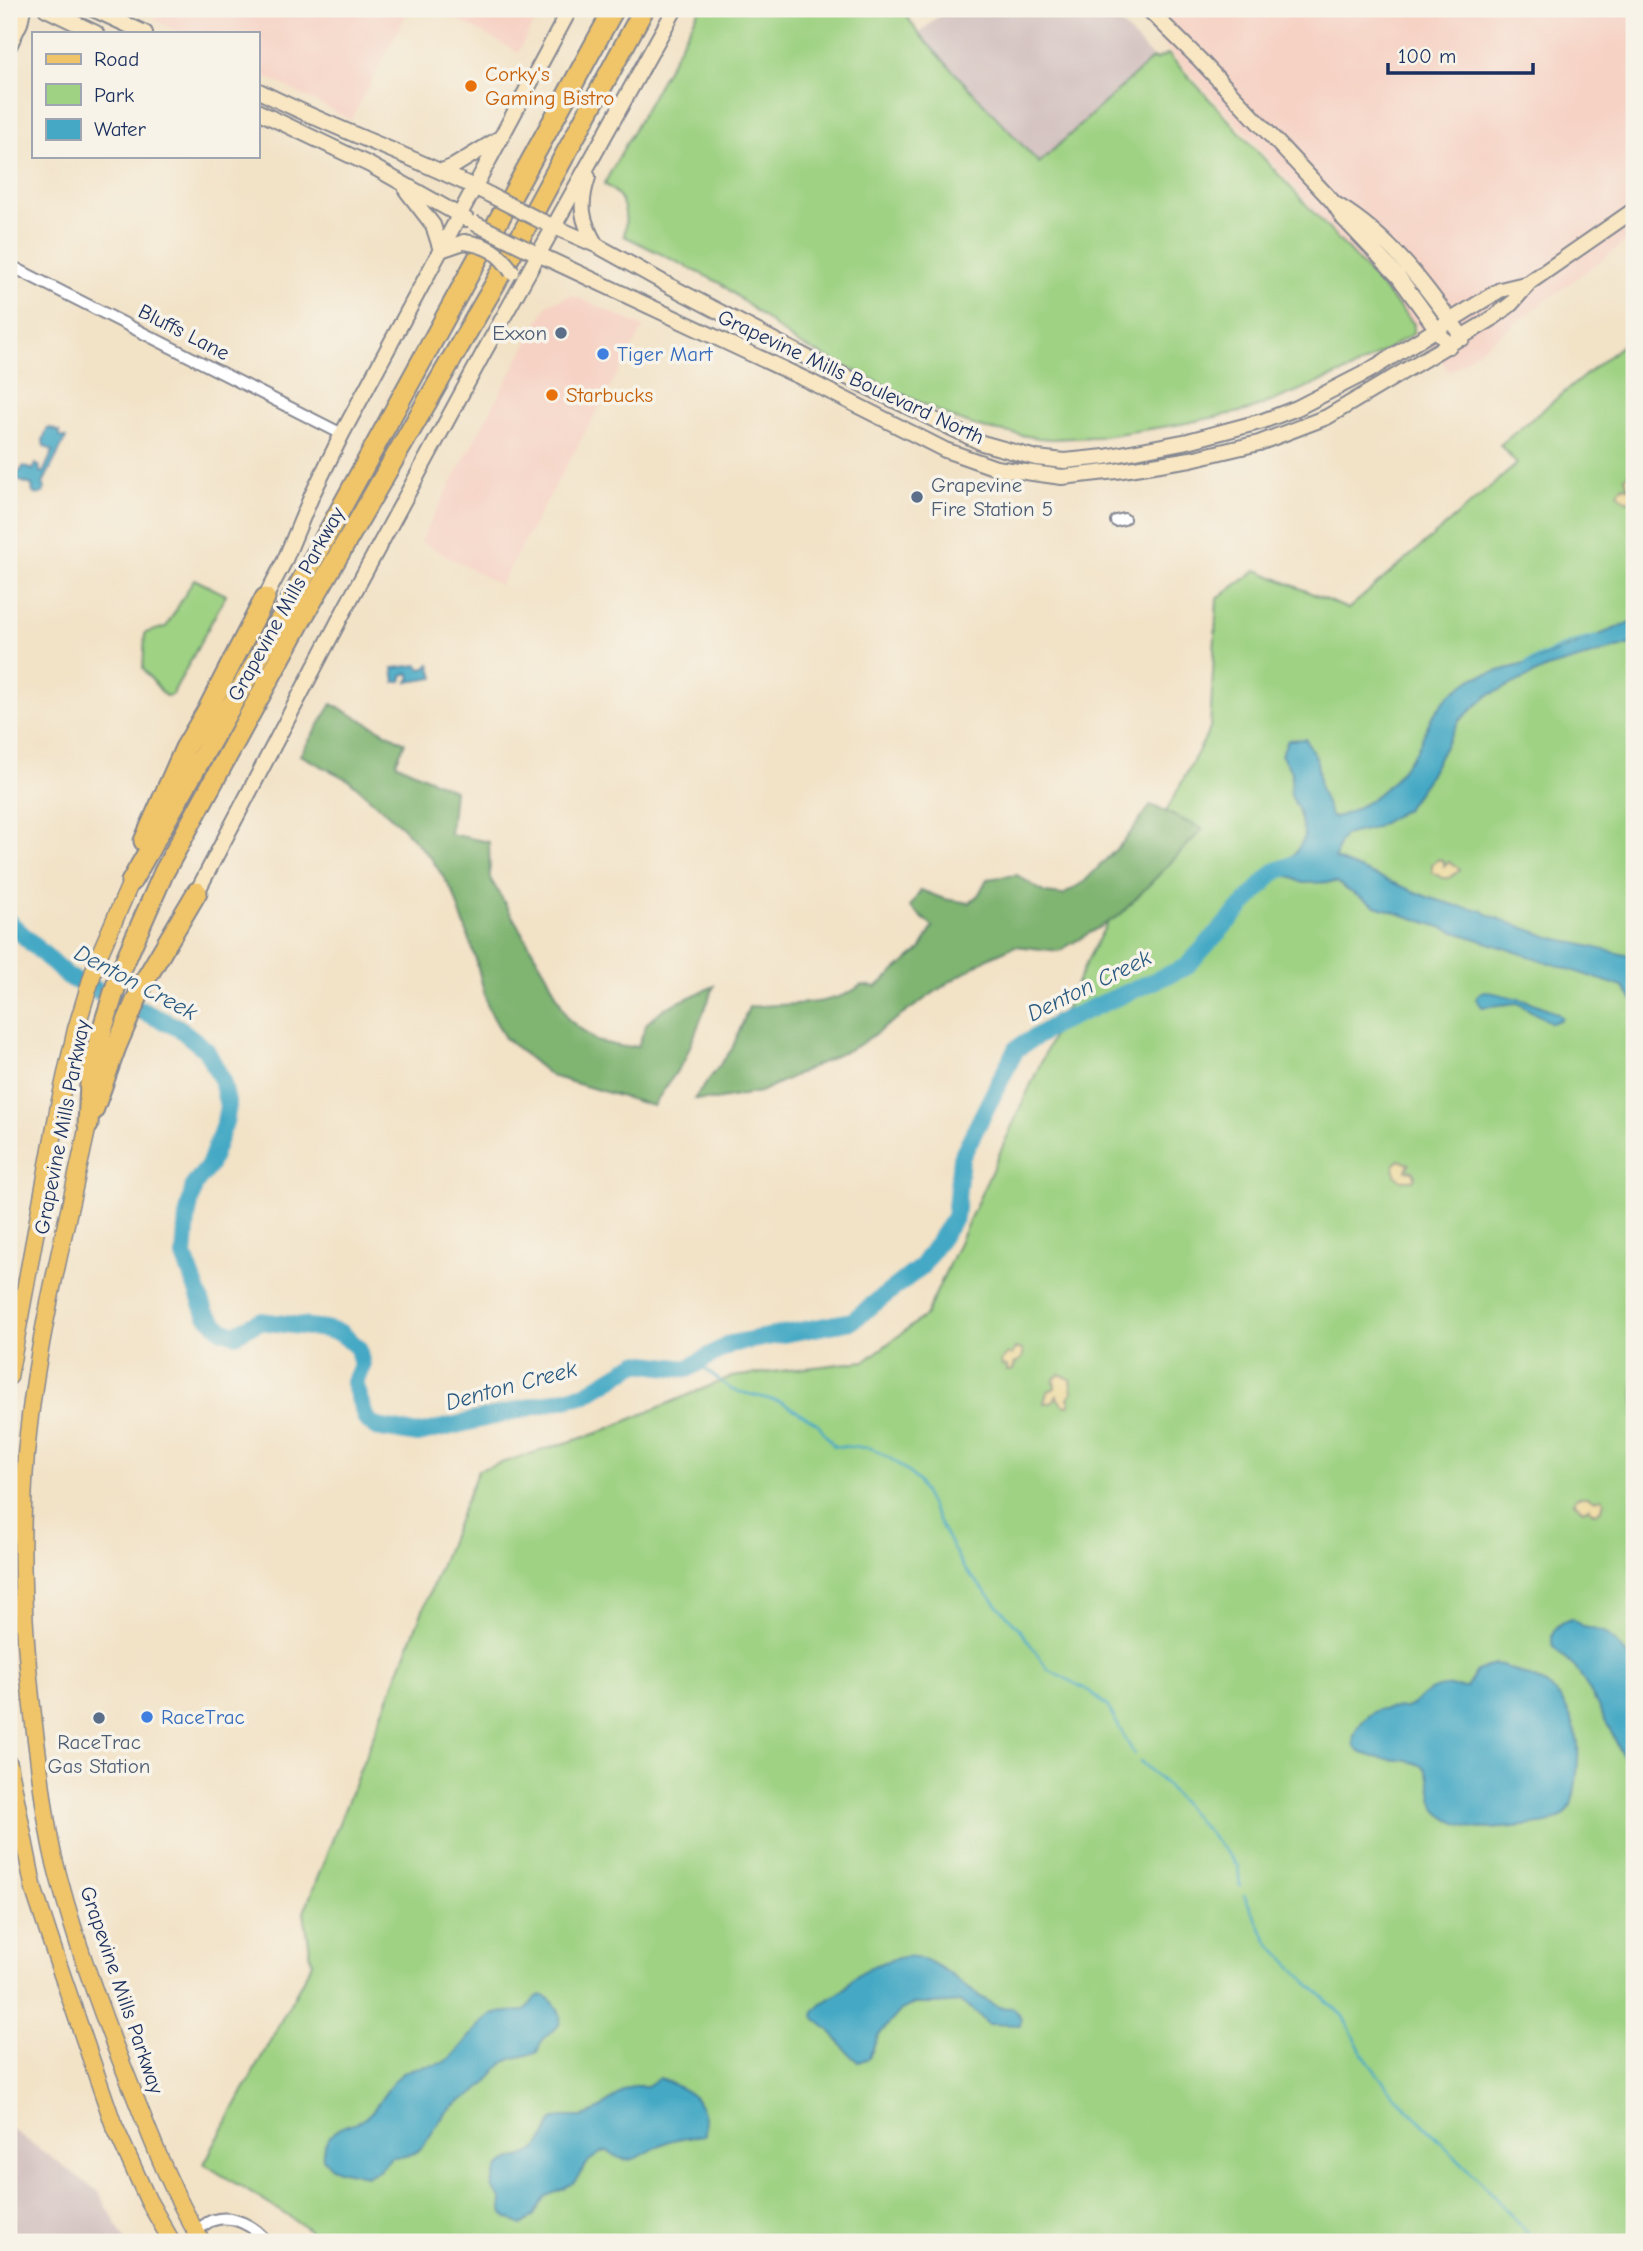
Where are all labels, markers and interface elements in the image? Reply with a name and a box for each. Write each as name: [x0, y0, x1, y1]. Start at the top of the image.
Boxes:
legend: [32, 32, 259, 158]
scale bar: [1388, 32, 1533, 76]
text: 100 m: [1398, 44, 1456, 68]
text: Road: [94, 47, 139, 71]
place label: Corky's Gaming Bistro: [485, 62, 614, 110]
marker: Corky's Gaming Bistro: [463, 78, 479, 94]
text: Park: [94, 83, 134, 107]
text: Water: [94, 117, 147, 141]
street label: Bluffs Lane: [134, 299, 234, 365]
street label: Grapevine Mills Boulevard North: [714, 305, 988, 449]
place label: Exxon: [492, 321, 547, 345]
marker: Exxon: [553, 325, 569, 341]
place label: Tiger Mart: [617, 342, 714, 366]
marker: Tiger Mart: [595, 346, 611, 362]
place label: Starbucks: [566, 383, 653, 407]
marker: Starbucks: [544, 387, 560, 403]
place label: Grapevine Fire Station 5: [931, 473, 1053, 521]
marker: Grapevine Fire Station 5: [909, 489, 925, 505]
street label: Grapevine Mills Parkway: [223, 502, 350, 705]
water label: Denton Creek: [70, 939, 202, 1026]
water label: Denton Creek: [1023, 943, 1157, 1027]
street label: Grapevine Mills Parkway: [29, 1017, 95, 1236]
water label: Denton Creek: [442, 1355, 581, 1416]
place label: RaceTrac: [161, 1705, 245, 1729]
marker: RaceTrac: [139, 1709, 155, 1725]
marker: RaceTrac Gas Station: [91, 1710, 107, 1726]
place label: RaceTrac Gas Station: [48, 1730, 150, 1778]
street label: Grapevine Mills Parkway: [75, 1883, 169, 2098]

